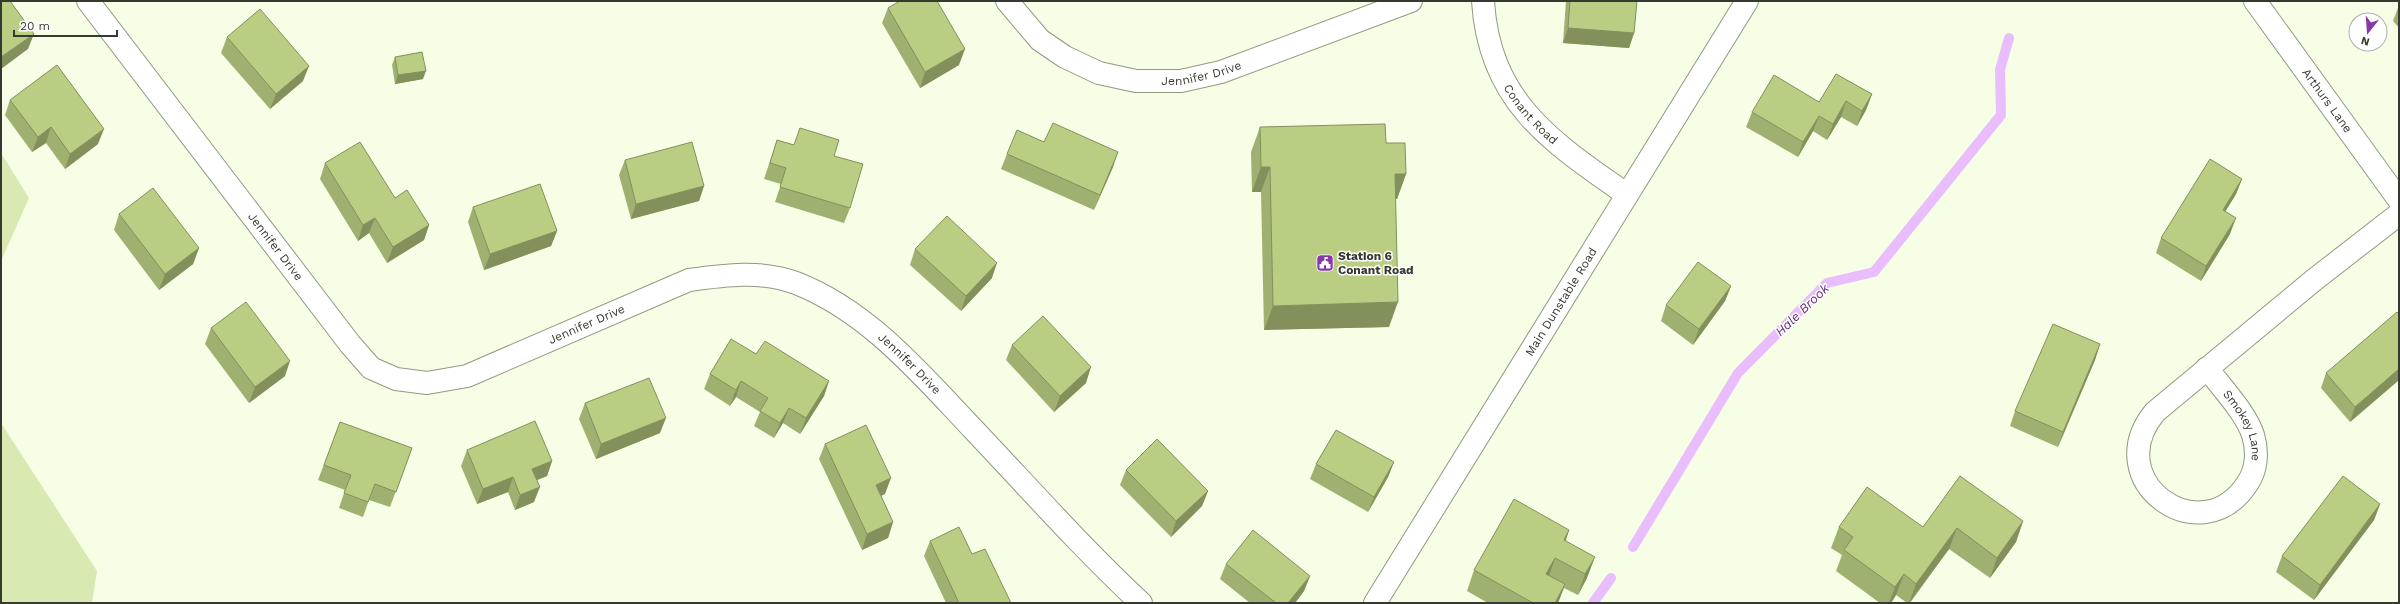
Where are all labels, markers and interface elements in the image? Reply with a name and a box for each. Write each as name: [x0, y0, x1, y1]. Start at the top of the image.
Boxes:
scale bar: [14, 12, 117, 38]
north arrow: [2348, 12, 2388, 52]
text: 20 m: [20, 19, 50, 33]
text: N: [2359, 34, 2371, 48]
street label: Jennifer Drive: [1161, 58, 1243, 88]
street label: Arthurs Lane: [2299, 66, 2355, 135]
street label: Conant Road: [1501, 82, 1560, 147]
street label: Jennifer Drive: [245, 210, 306, 283]
street label: Main Dunstable Road: [1522, 245, 1600, 359]
place label: Station 6 Conant Road: [1338, 249, 1414, 277]
public building icon: Station 6 Conant Road: [1315, 253, 1335, 273]
water label: Hale Brook: [1772, 280, 1833, 339]
street label: Jennifer Drive: [546, 302, 627, 347]
street label: Jennifer Drive: [875, 330, 944, 397]
street label: Smokey Lane: [2220, 387, 2263, 461]

